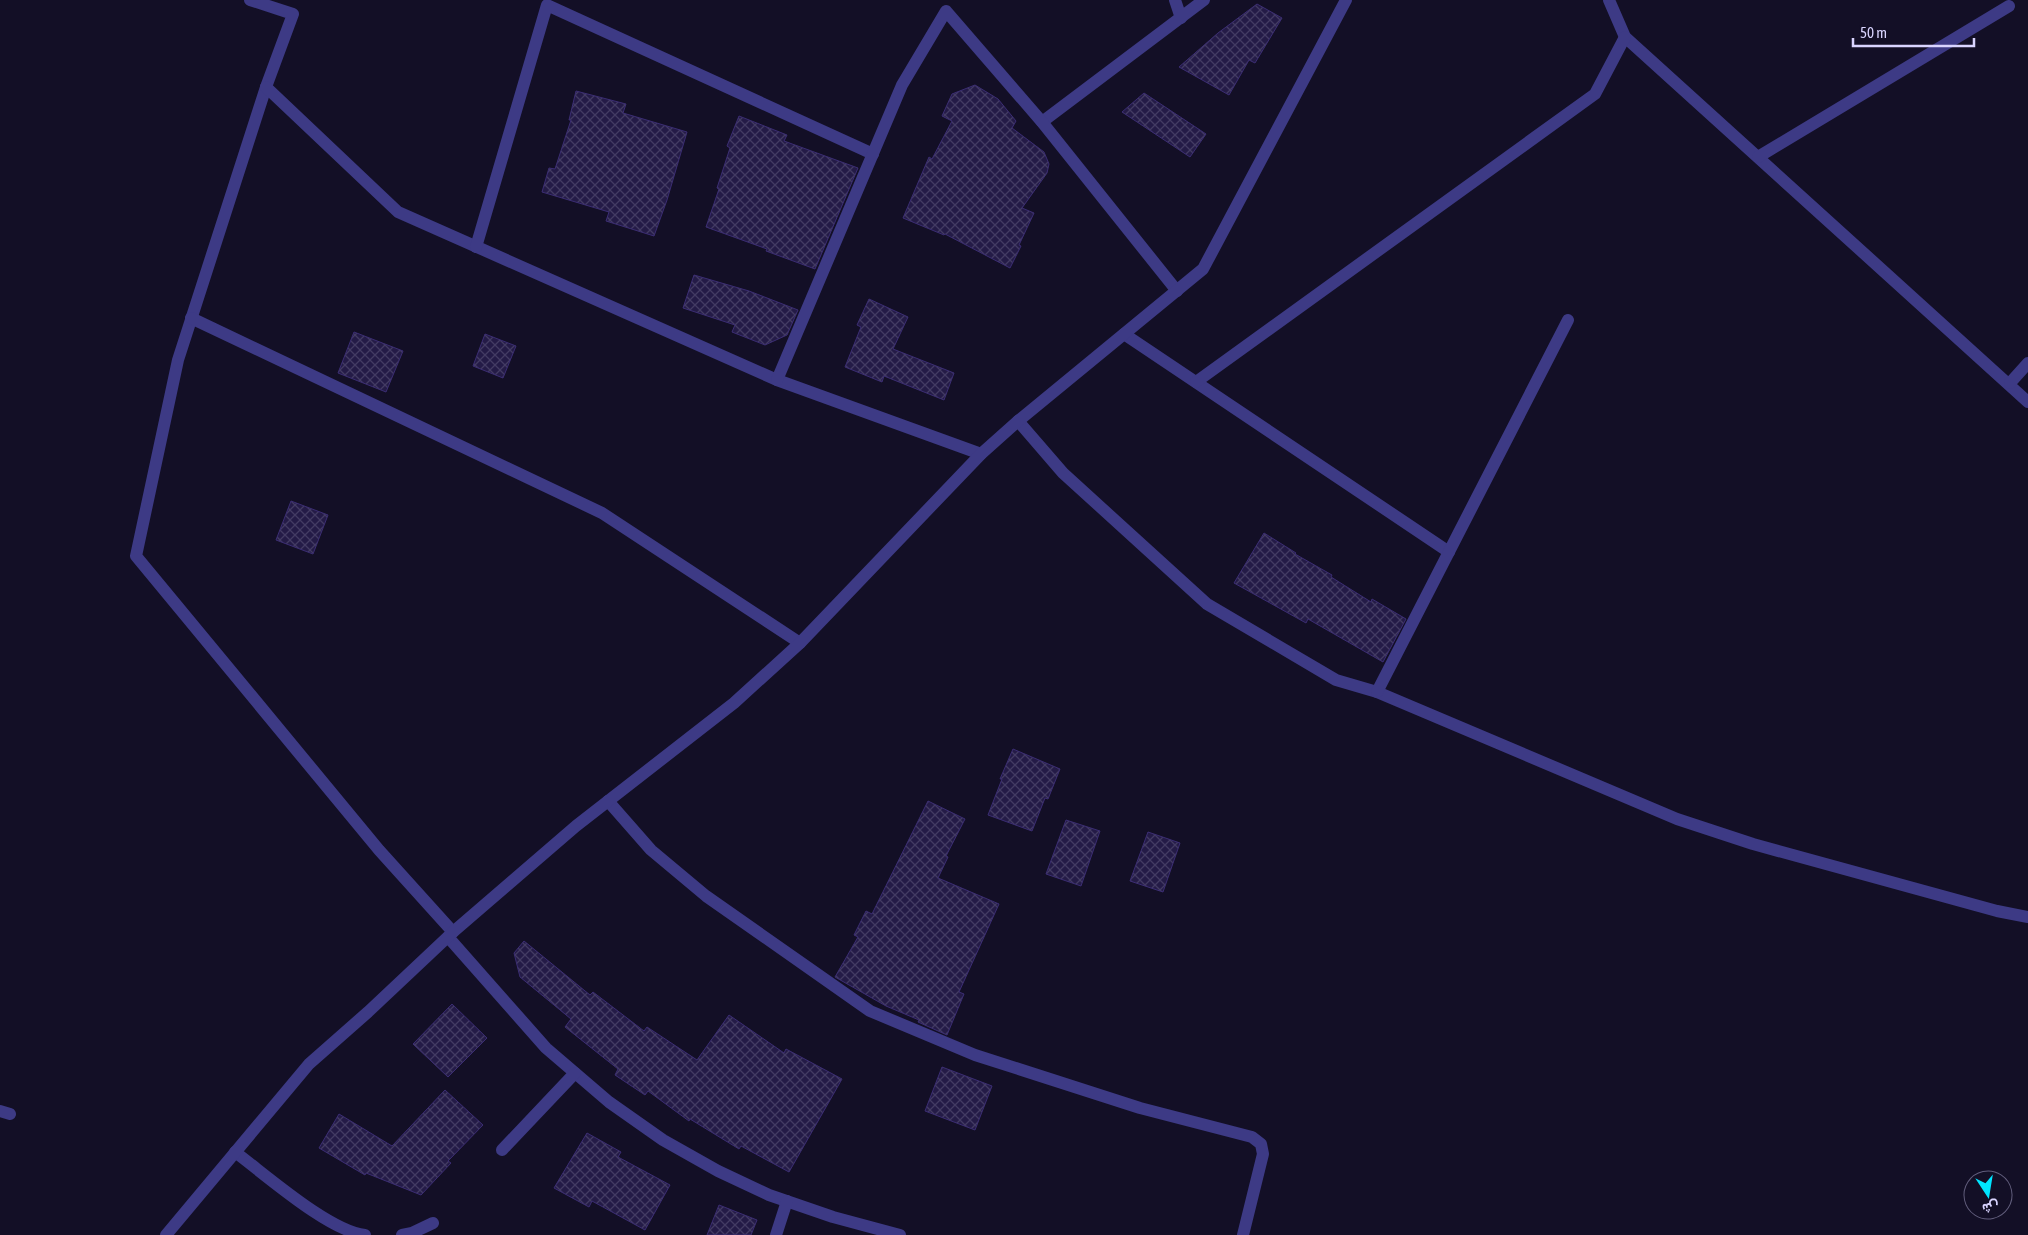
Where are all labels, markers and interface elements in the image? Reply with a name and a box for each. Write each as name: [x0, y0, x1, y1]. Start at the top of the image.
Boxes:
scale bar: [1853, 15, 1974, 47]
text: 50 m: [1860, 24, 1887, 41]
north arrow: [1963, 1170, 2013, 1220]
text: ش: [1980, 1197, 2001, 1217]

